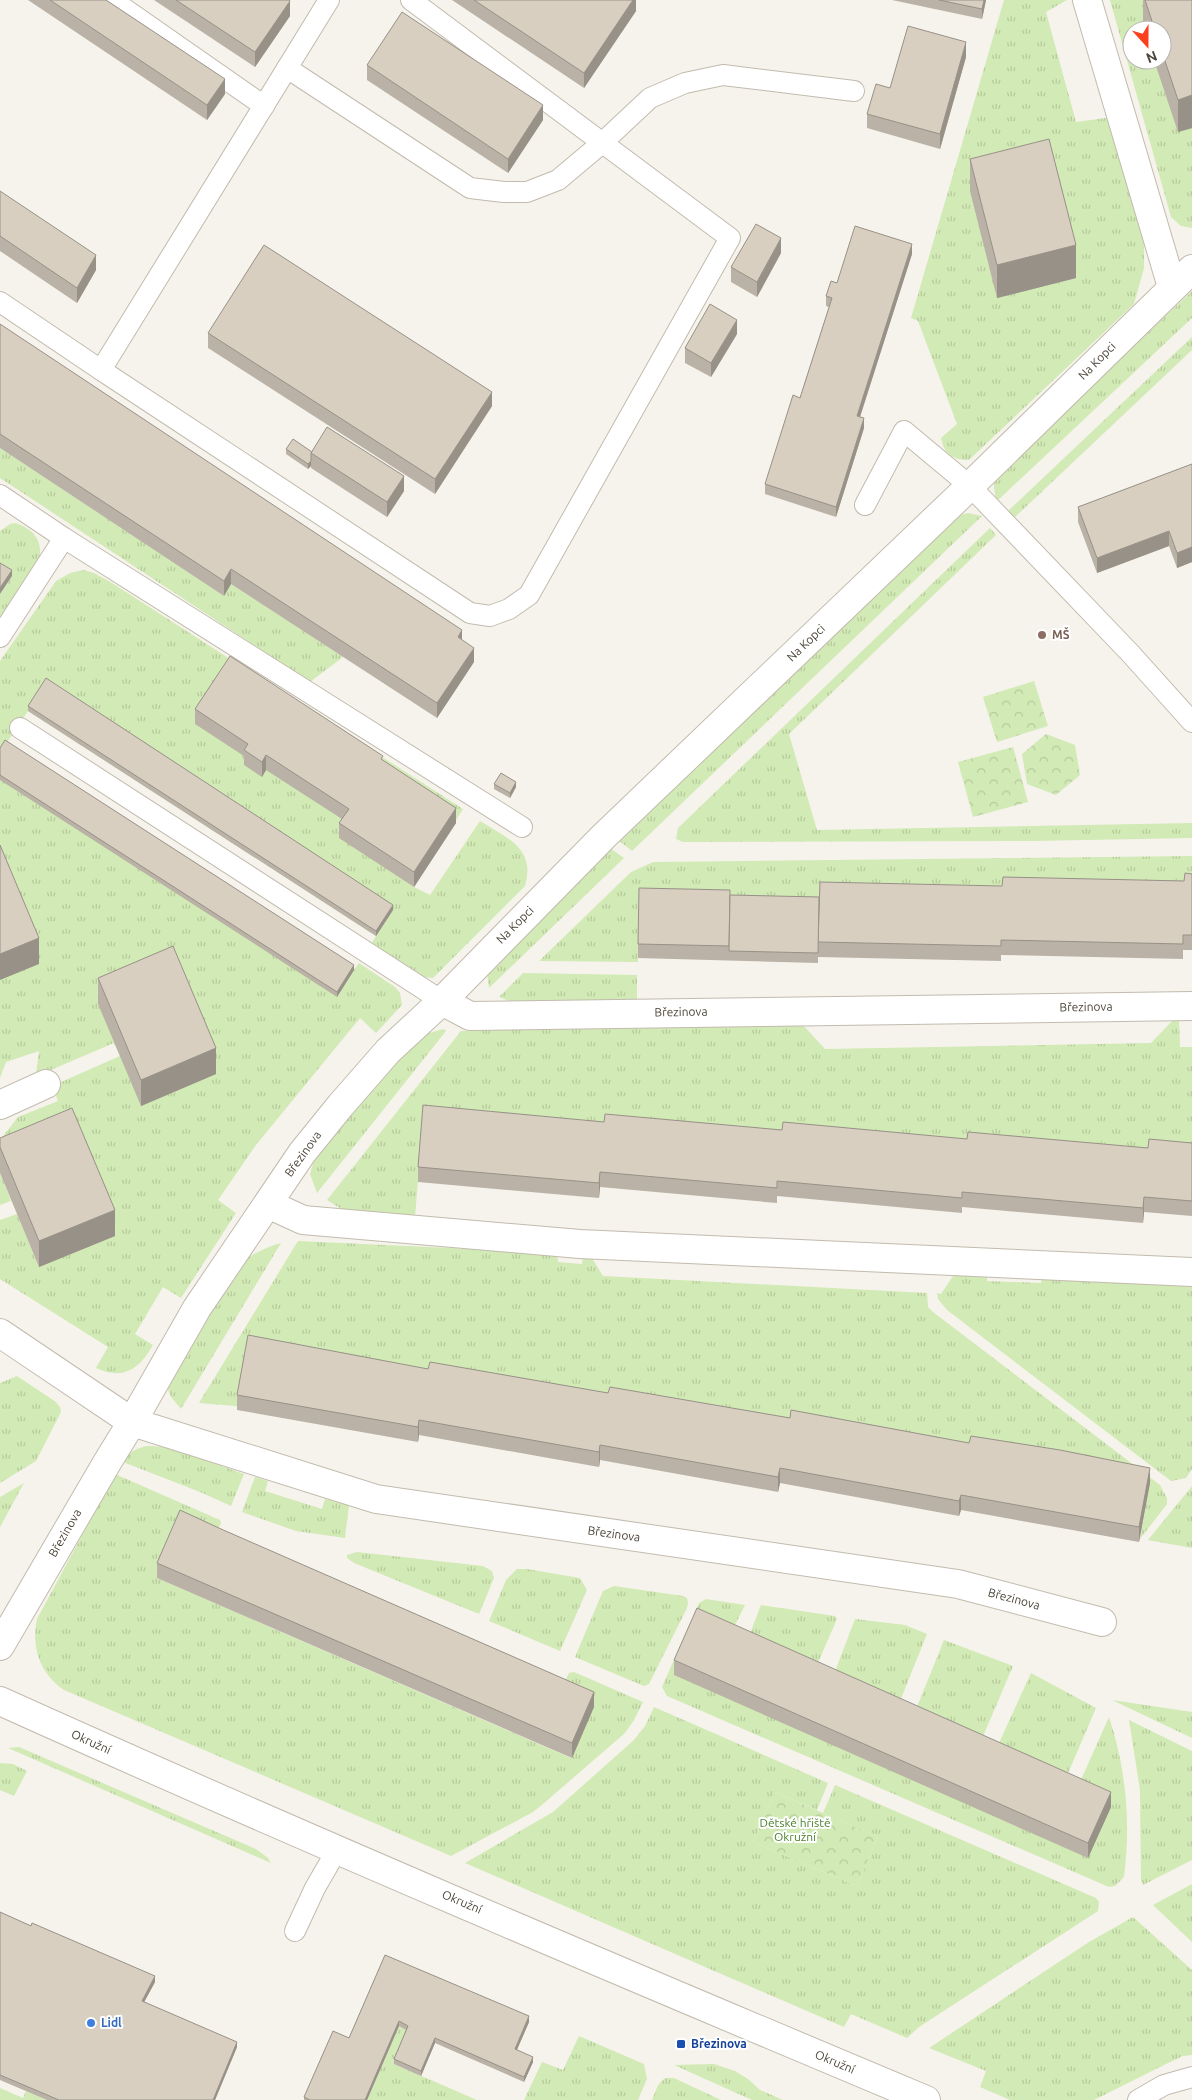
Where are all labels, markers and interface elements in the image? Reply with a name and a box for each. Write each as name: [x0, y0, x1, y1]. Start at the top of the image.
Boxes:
north arrow: [1122, 20, 1172, 70]
text: N: [1144, 48, 1159, 66]
street label: Na Kopci: [1075, 339, 1118, 382]
street label: Na Kopci: [784, 622, 827, 664]
place label: MŠ: [1052, 626, 1070, 641]
marker: MŠ: [1036, 629, 1048, 641]
street label: Na Kopci: [493, 903, 536, 946]
street label: Březinova: [1059, 1000, 1113, 1013]
street label: Březinova: [654, 1005, 708, 1018]
street label: Březinova: [282, 1128, 323, 1179]
street label: Březinova: [46, 1507, 83, 1559]
street label: Březinova: [587, 1523, 641, 1544]
street label: Březinova: [987, 1585, 1041, 1612]
street label: Okružní: [69, 1727, 114, 1756]
park label: Dětské hřiště Okružní: [759, 1816, 831, 1843]
street label: Okružní: [440, 1887, 485, 1916]
place label: Lidl: [101, 2016, 122, 2029]
marker: Lidl: [85, 2017, 97, 2029]
place label: Březinova: [691, 2037, 747, 2050]
marker: Březinova: [675, 2038, 687, 2050]
street label: Okružní: [813, 2047, 858, 2076]

